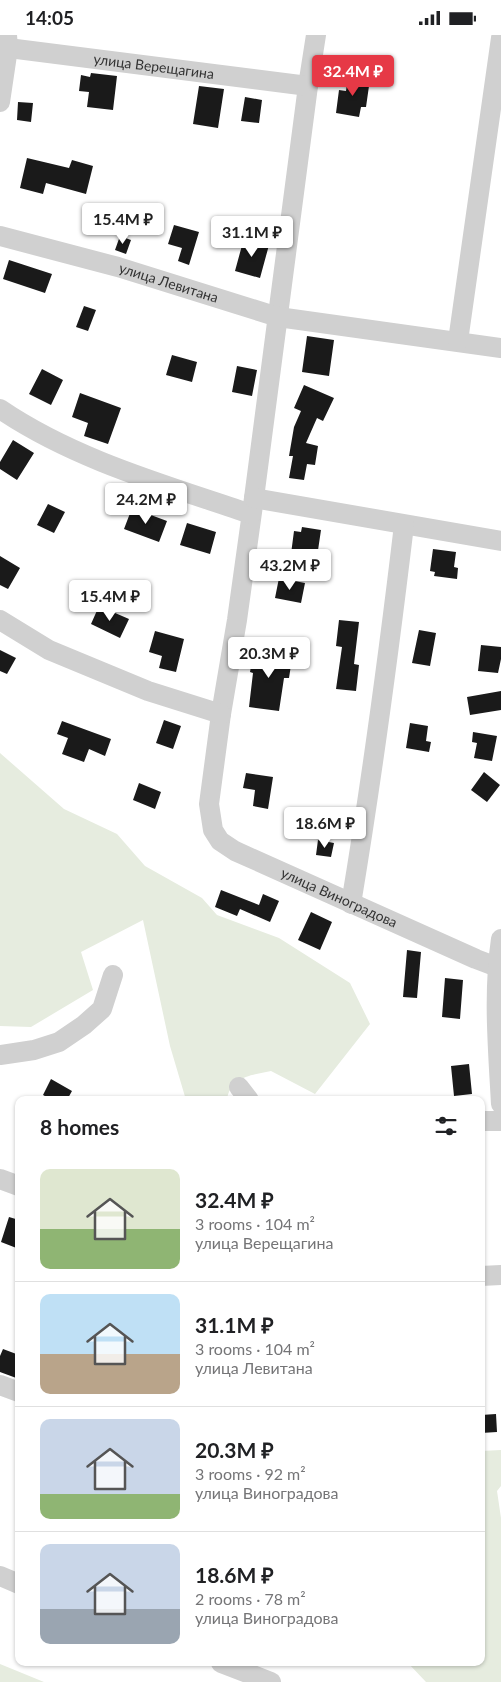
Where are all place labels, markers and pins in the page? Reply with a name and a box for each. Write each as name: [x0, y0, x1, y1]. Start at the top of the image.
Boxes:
pin: 32.4M ₽: [307, 55, 399, 97]
pin: 15.4M ₽: [77, 203, 169, 245]
pin: 31.1M ₽: [206, 215, 298, 258]
pin: 24.2M ₽: [100, 483, 192, 525]
pin: 43.2M ₽: [244, 549, 336, 591]
pin: 15.4M ₽: [64, 579, 156, 622]
pin: 20.3M ₽: [223, 637, 315, 679]
pin: 18.6M ₽: [279, 807, 371, 849]

